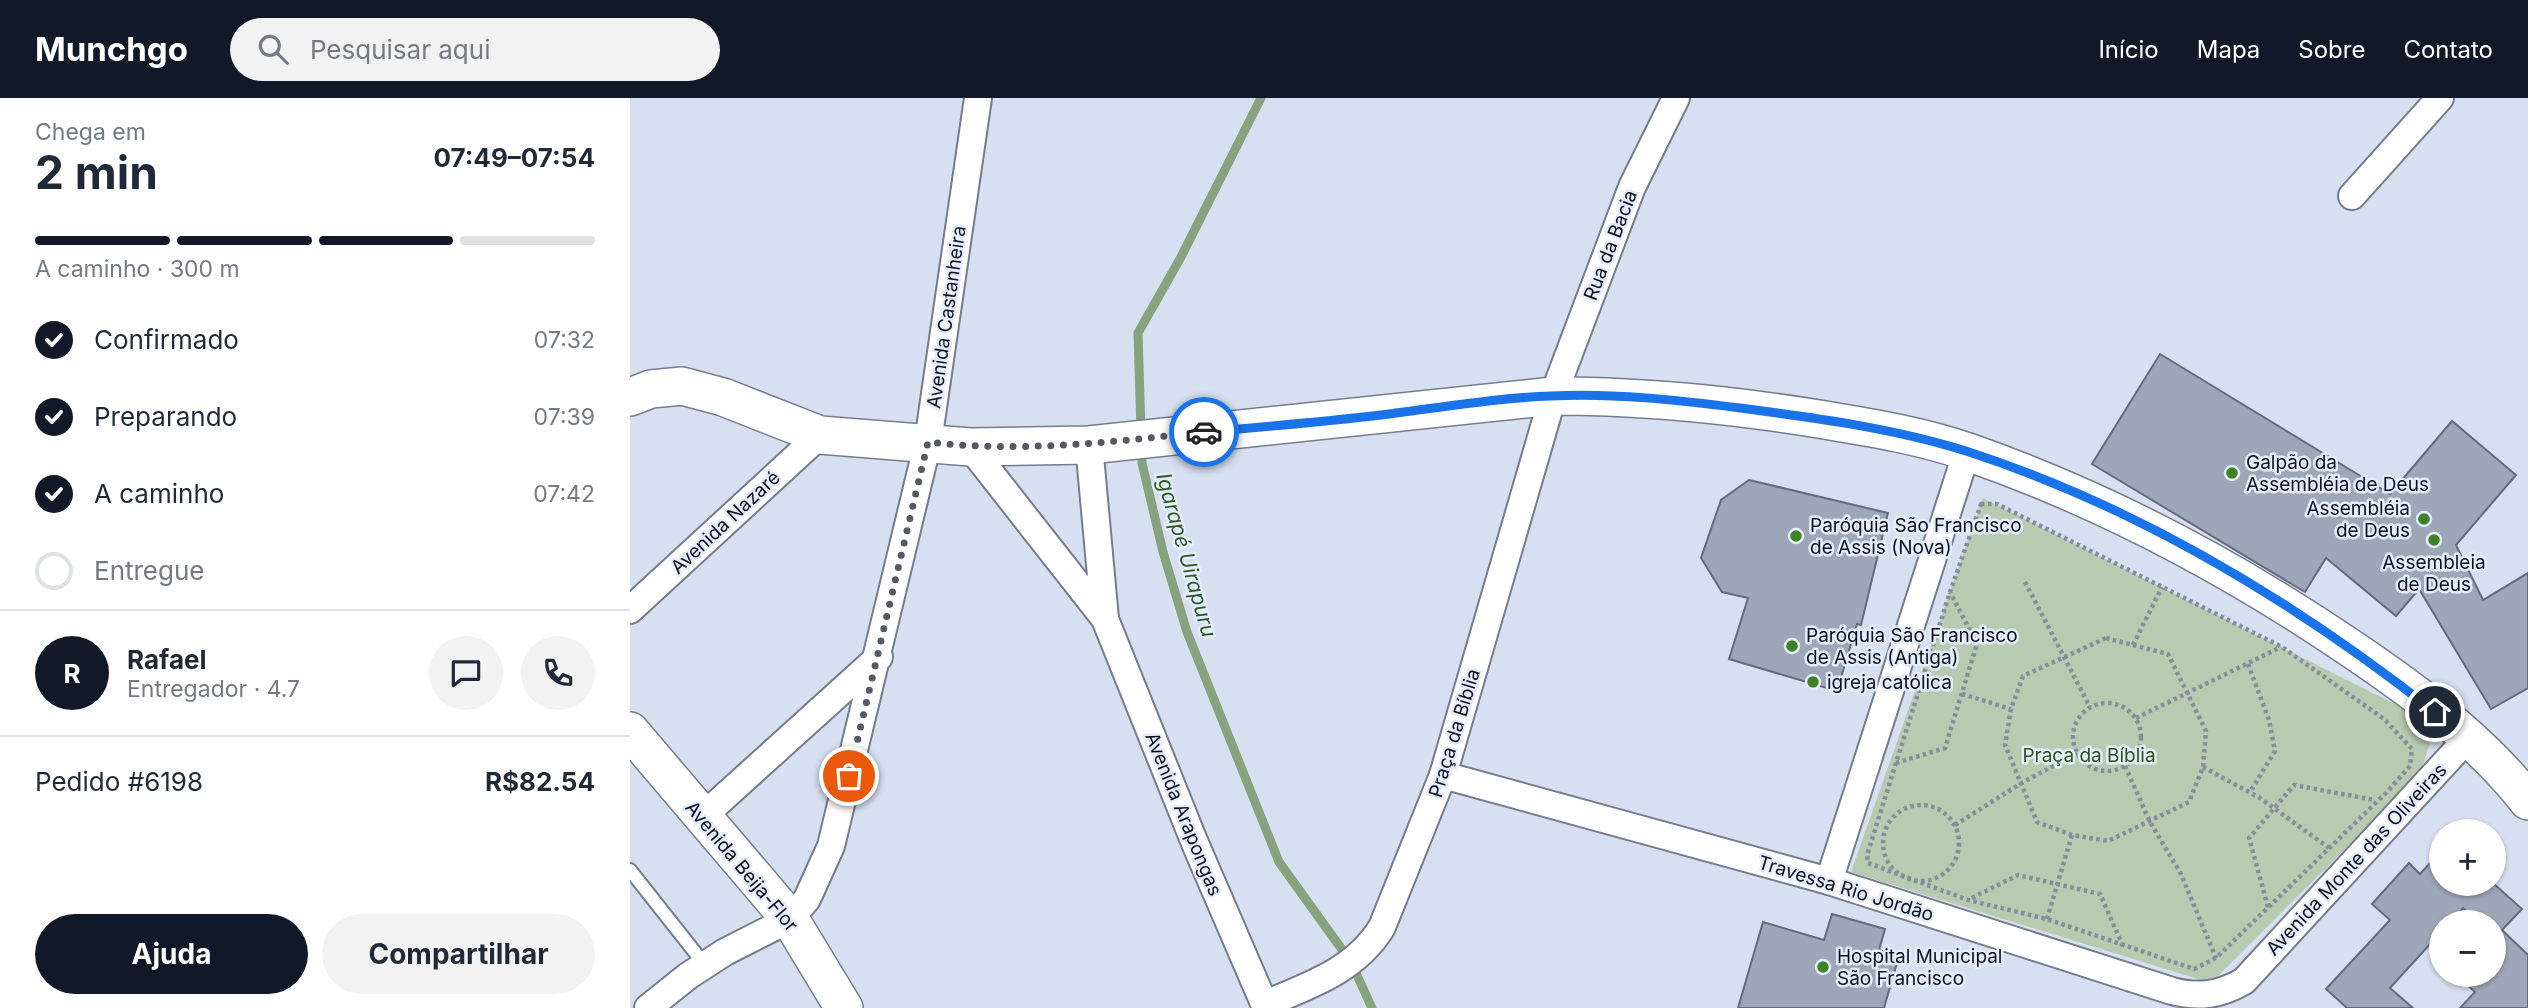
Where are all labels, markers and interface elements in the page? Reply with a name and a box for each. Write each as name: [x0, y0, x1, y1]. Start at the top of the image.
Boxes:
search box: [230, 18, 720, 81]
text: Munchgo: [35, 29, 188, 69]
icon: search: [254, 30, 292, 68]
text: Pesquisar aqui: [310, 34, 490, 65]
text: Início: [2098, 35, 2159, 64]
text: Mapa: [2197, 35, 2260, 64]
text: Sobre: [2298, 35, 2365, 64]
text: Contato: [2403, 35, 2493, 64]
text: Chega em: [35, 118, 146, 146]
text: 07:49–07:54: [433, 142, 595, 173]
text: 2 min: [35, 144, 158, 200]
street label: Rua da Bacia: [1579, 187, 1642, 304]
street label: Avenida Castanheira: [922, 224, 971, 410]
text: A caminho · 300 m: [35, 255, 240, 283]
icon: check: [35, 321, 73, 359]
text: Confirmado: [94, 324, 239, 355]
text: 07:32: [534, 326, 595, 354]
courier: [1169, 397, 1239, 467]
icon: check: [35, 398, 73, 436]
text: Preparando: [94, 401, 237, 432]
text: 07:39: [534, 403, 595, 431]
icon: car: [1185, 413, 1223, 451]
place label: Galpão da Assembléia de Deus: [2246, 451, 2429, 496]
marker: Galpão da Assembléia de Deus: [2224, 465, 2240, 481]
street label: Avenida Nazaré: [666, 466, 785, 579]
water label: Igarapé Uirapuru: [1151, 470, 1222, 640]
icon: check: [35, 475, 73, 513]
text: A caminho: [94, 478, 224, 509]
text: 07:42: [533, 480, 595, 508]
place label: Assembléia de Deus: [2307, 497, 2410, 542]
marker: Assembléia de Deus: [2416, 511, 2432, 527]
place label: Paróquia São Francisco de Assis (Nova): [1810, 514, 2022, 559]
marker: Paróquia São Francisco de Assis (Nova): [1788, 528, 1804, 544]
marker: Assembleia de Deus: [2426, 532, 2442, 548]
place label: Assembleia de Deus: [2382, 551, 2486, 596]
text: Entregue: [94, 555, 205, 586]
place label: Paróquia São Francisco de Assis (Antiga): [1806, 624, 2018, 669]
button: chat: [429, 636, 503, 710]
button: phone: [521, 636, 595, 710]
marker: Paróquia São Francisco de Assis (Antiga): [1784, 638, 1800, 654]
text: Rafael: [127, 644, 207, 675]
text: R: [63, 658, 81, 689]
street label: Praça da Bíblia: [1424, 666, 1485, 800]
place label: igreja católica: [1827, 671, 1952, 694]
marker: igreja católica: [1805, 674, 1821, 690]
text: Entregador · 4.7: [127, 675, 300, 703]
pin: [2405, 682, 2465, 742]
icon: home: [2416, 693, 2454, 731]
street label: Avenida Arapongas: [1140, 729, 1227, 899]
park label: Praça da Bíblia: [2022, 744, 2156, 767]
pin: [819, 746, 879, 806]
icon: bag: [830, 757, 868, 795]
street label: Avenida Monte das Oliveiras: [2261, 759, 2451, 960]
text: Pedido #6198: [35, 766, 203, 797]
text: R$82.54: [485, 766, 595, 797]
street label: Avenida Beija-Flor: [680, 796, 803, 936]
map controls: [2429, 819, 2506, 987]
button: +: [2429, 819, 2506, 896]
street label: Travessa Rio Jordão: [1755, 851, 1936, 926]
button: −: [2429, 910, 2506, 987]
button: Ajuda: [35, 914, 308, 994]
button: Compartilhar: [322, 914, 595, 994]
place label: Hospital Municipal São Francisco: [1837, 945, 2002, 990]
marker: Hospital Municipal São Francisco: [1815, 959, 1831, 975]

